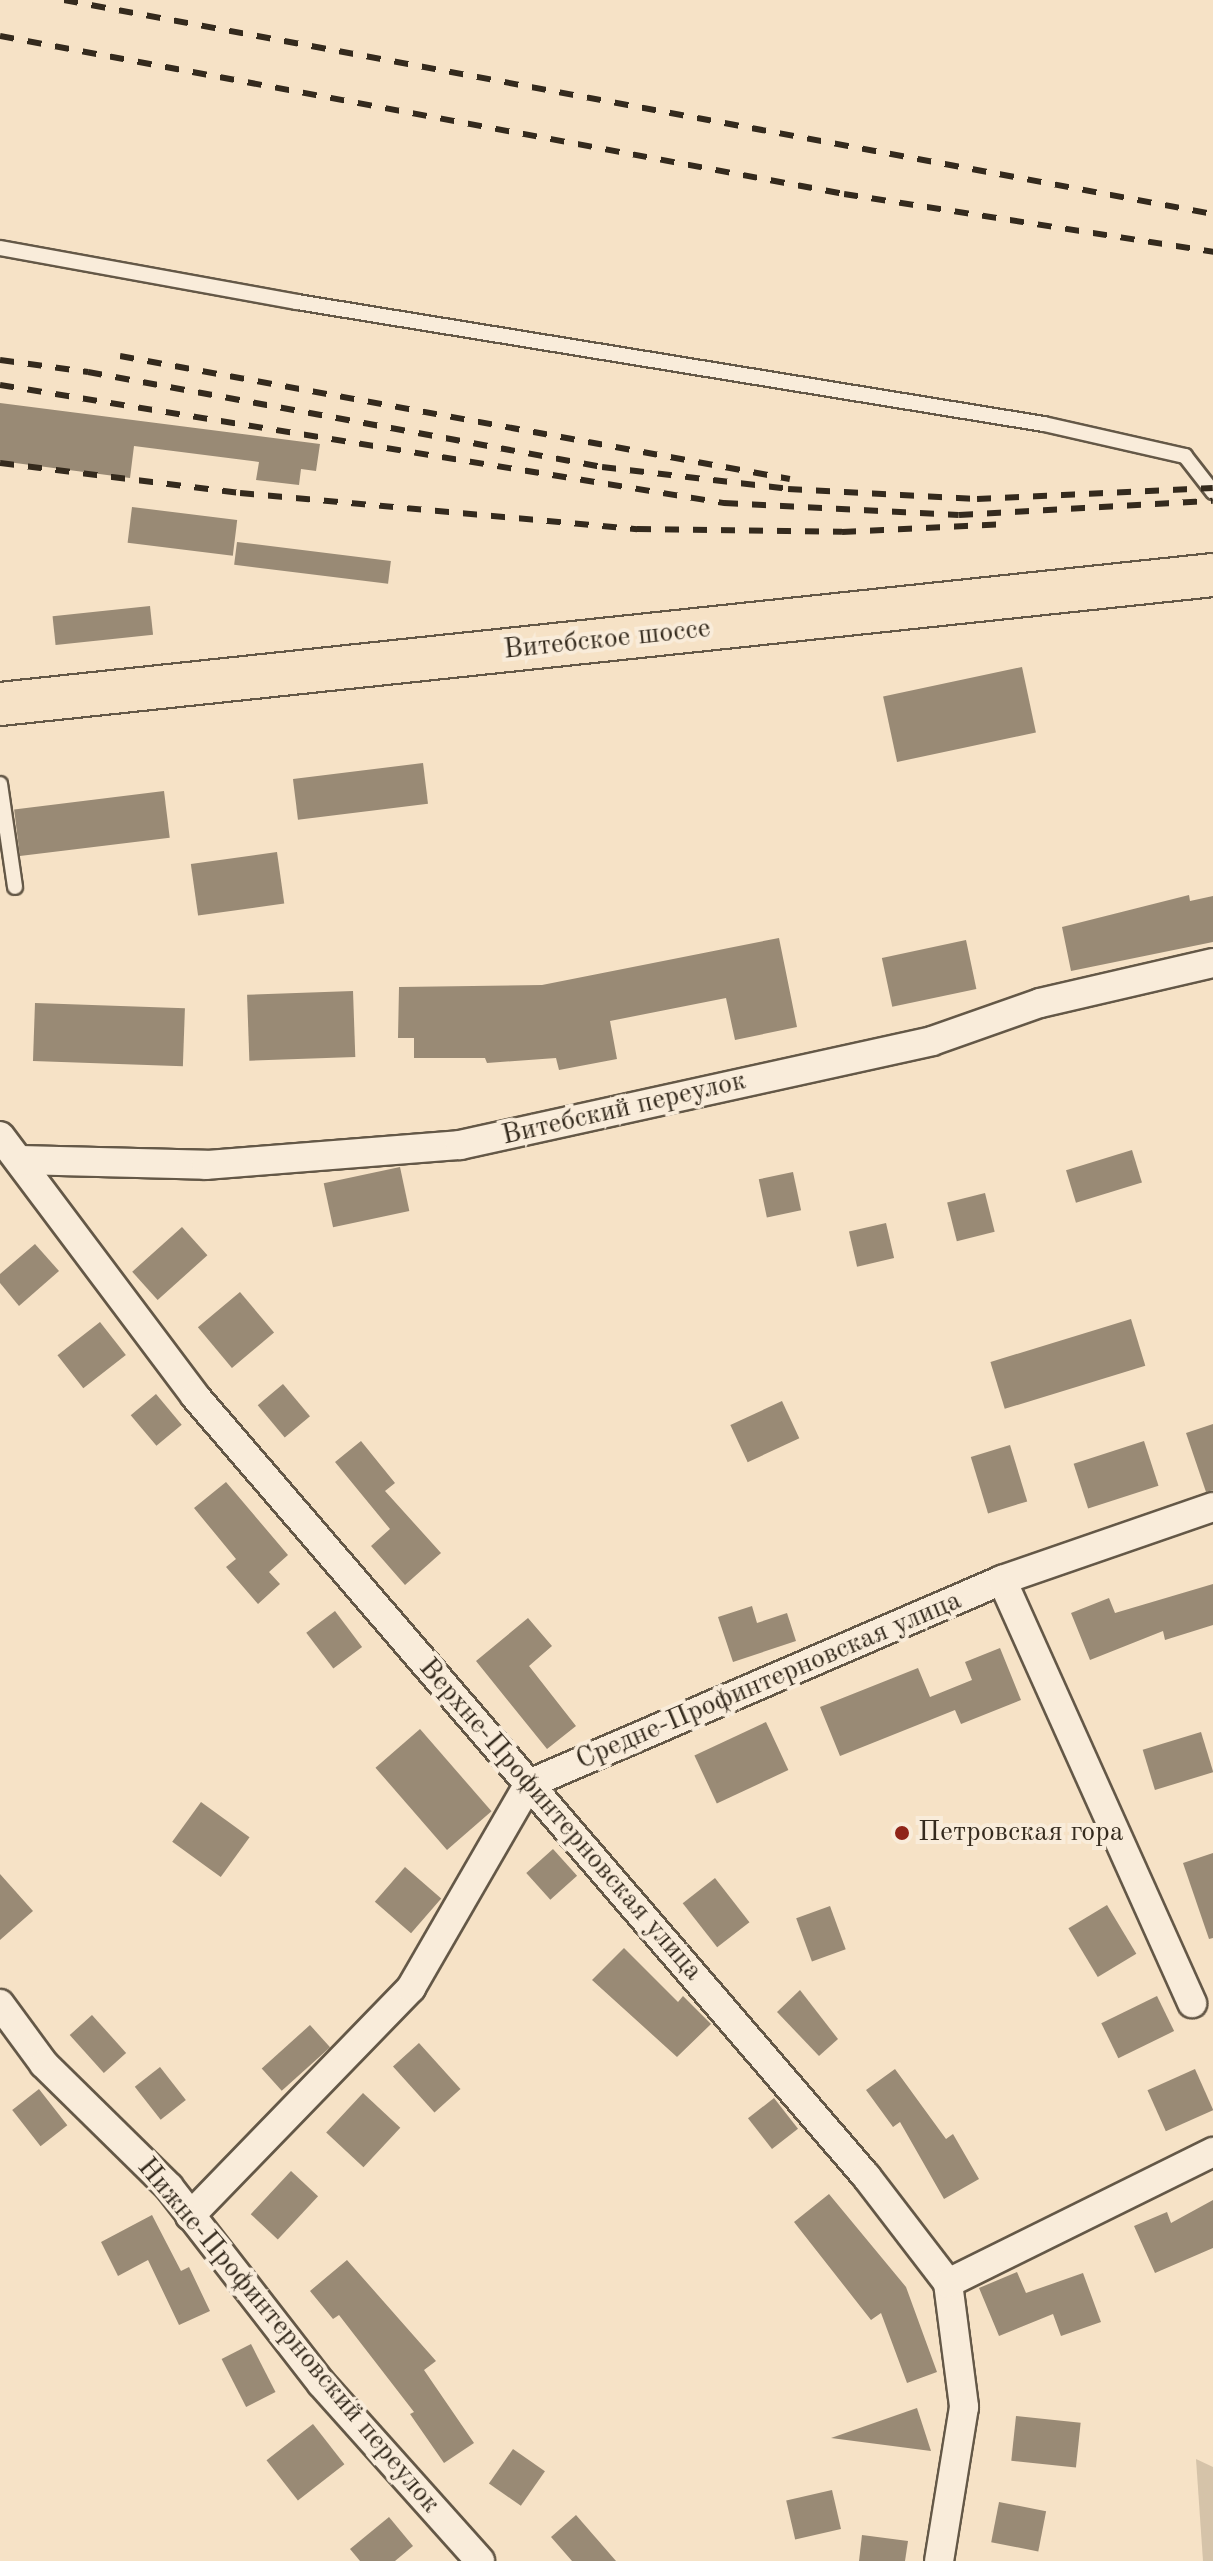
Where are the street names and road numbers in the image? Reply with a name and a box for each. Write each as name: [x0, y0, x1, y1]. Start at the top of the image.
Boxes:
street label: Витебское шоссе: [502, 612, 712, 668]
street label: Витебский переулок: [499, 1065, 749, 1153]
street label: Средне-Профинтерновская улица: [571, 1584, 967, 1778]
street label: Верхне-Профинтерновская улица: [411, 1652, 709, 1988]
street label: Нижне-Профинтерновский переулок: [129, 2151, 447, 2521]

